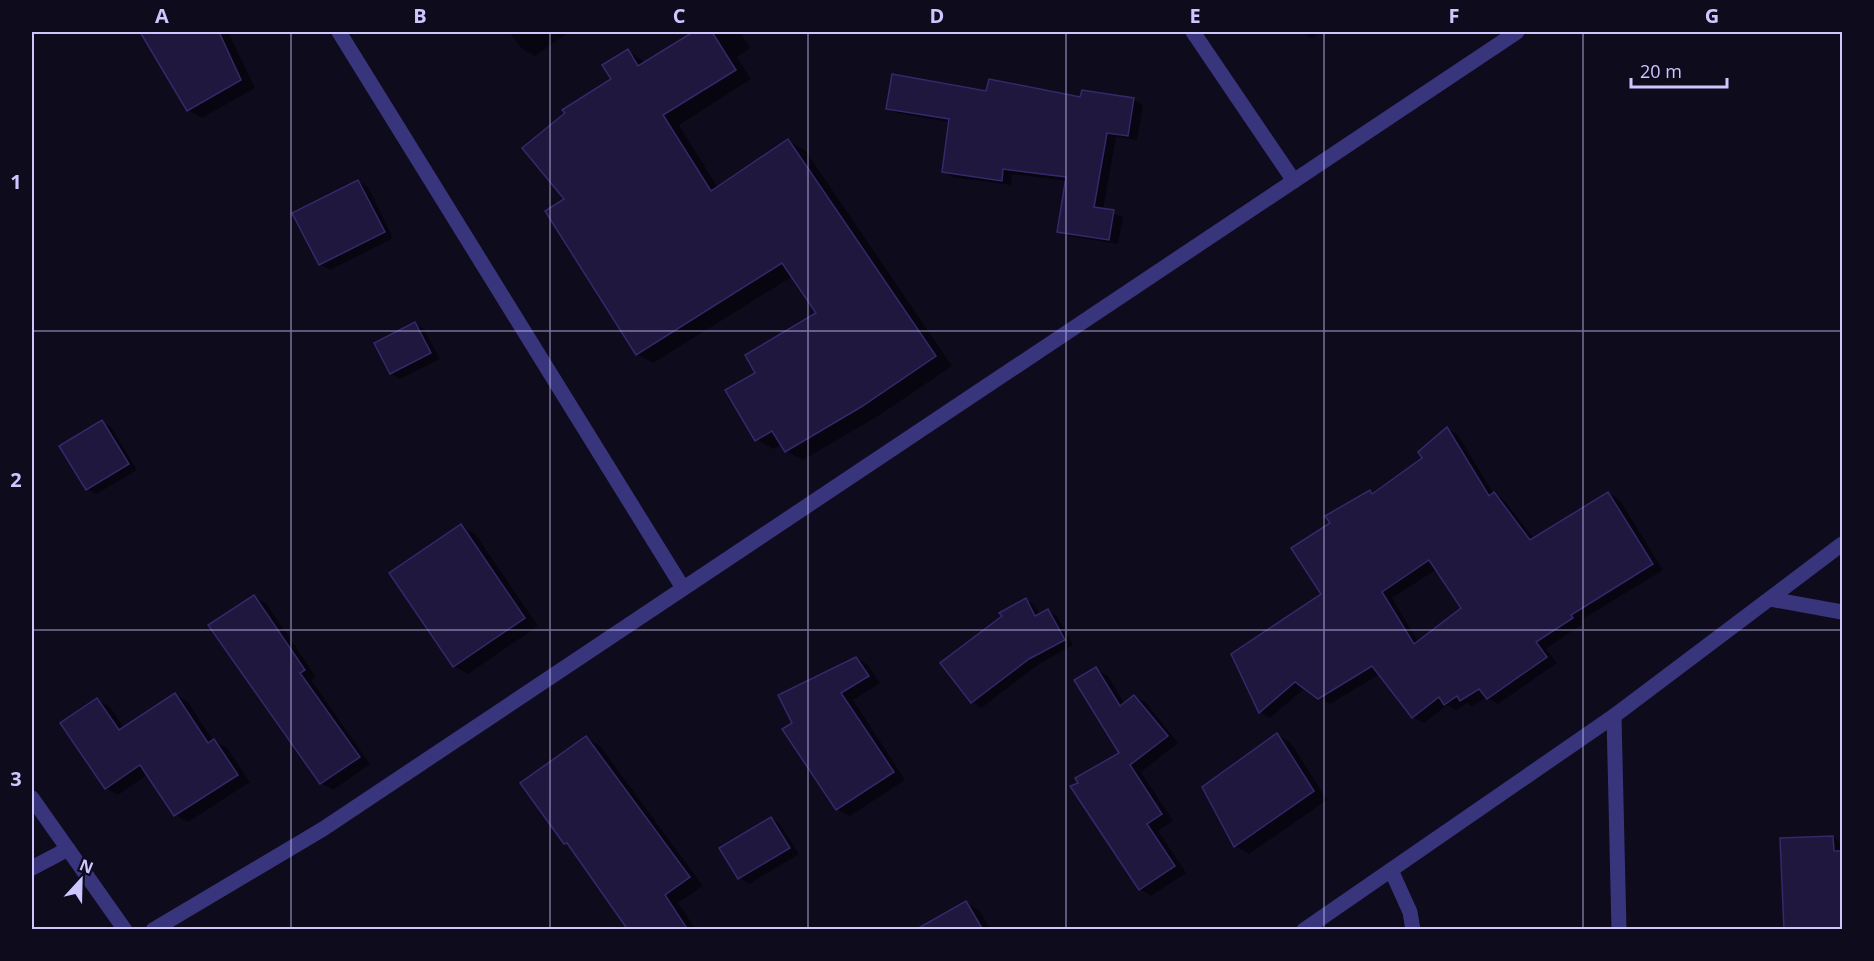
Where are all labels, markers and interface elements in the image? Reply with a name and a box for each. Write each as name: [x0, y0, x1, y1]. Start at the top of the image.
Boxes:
text: A: [155, 2, 169, 29]
text: B: [413, 2, 427, 29]
text: C: [673, 2, 686, 29]
text: D: [930, 2, 944, 29]
text: E: [1189, 2, 1201, 29]
text: F: [1449, 2, 1459, 29]
text: G: [1705, 2, 1719, 29]
scale bar: [1631, 51, 1727, 89]
text: 20 m: [1640, 59, 1682, 83]
text: 1: [10, 168, 22, 195]
text: 2: [10, 466, 22, 493]
text: 3: [10, 765, 22, 792]
north arrow: [51, 850, 111, 910]
text: N: [76, 853, 97, 879]

